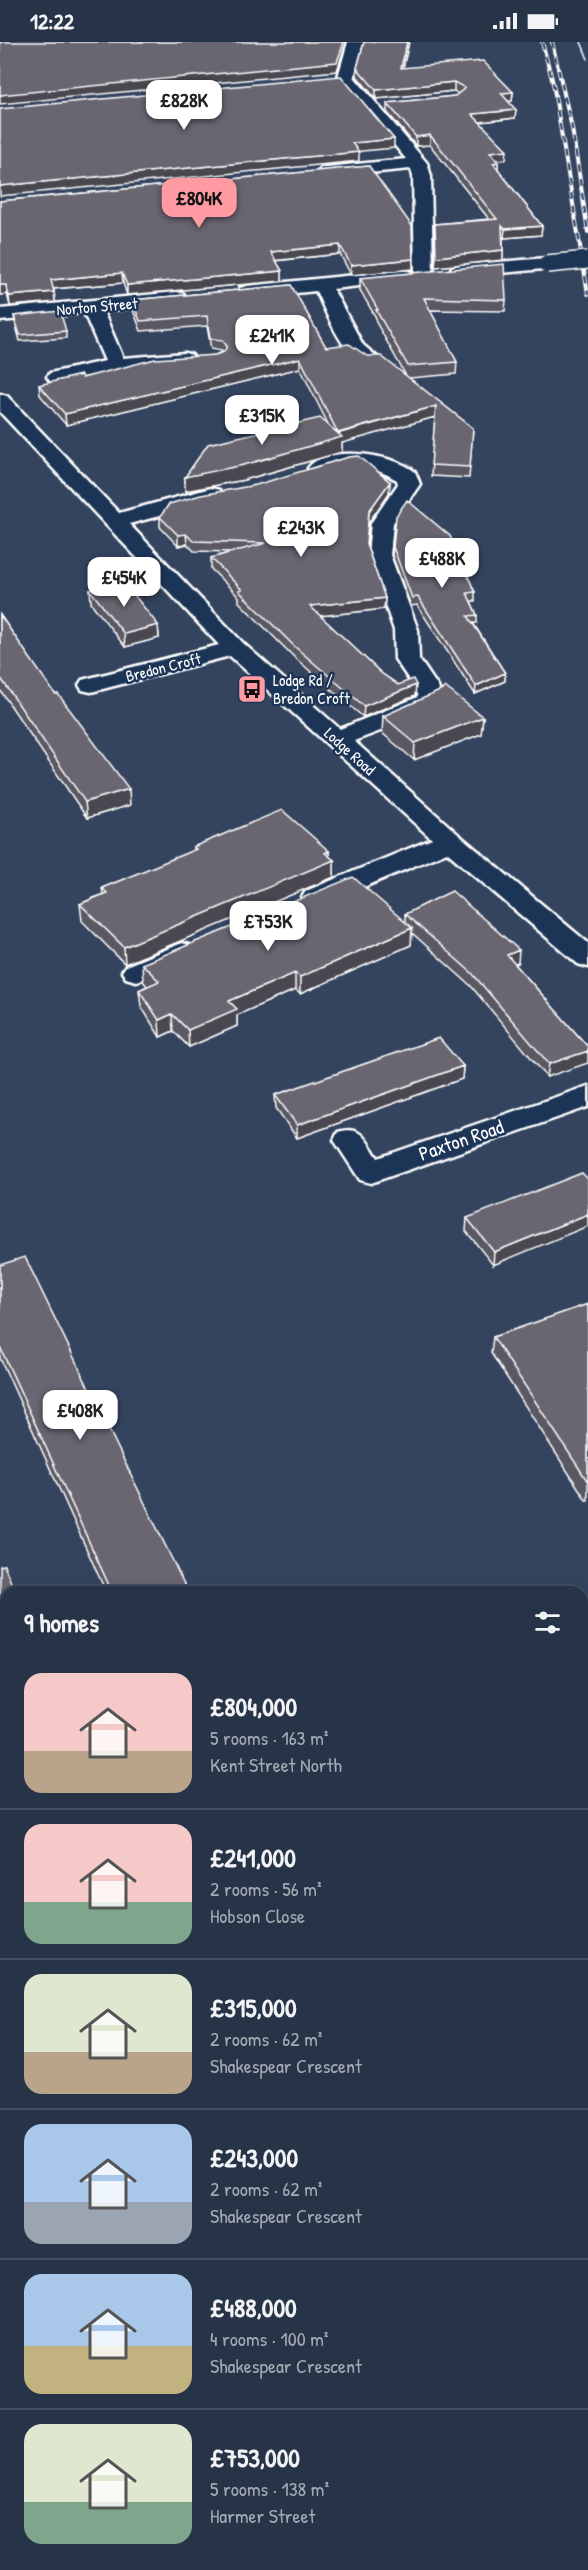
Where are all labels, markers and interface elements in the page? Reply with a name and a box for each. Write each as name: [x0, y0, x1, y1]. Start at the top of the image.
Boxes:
text: 12:22: [30, 6, 74, 36]
pin: £828K: [142, 80, 226, 131]
text: £828K: [160, 86, 208, 113]
pin: £804K: [157, 178, 241, 229]
text: £804K: [176, 184, 222, 211]
street label: Norton Street: [56, 291, 139, 320]
pin: £241K: [230, 315, 314, 366]
text: £241K: [249, 321, 295, 348]
pin: £315K: [220, 395, 304, 446]
text: £315K: [239, 401, 285, 428]
pin: £243K: [259, 507, 343, 558]
text: £243K: [277, 513, 325, 540]
pin: £488K: [400, 538, 484, 589]
text: £488K: [419, 544, 465, 571]
pin: £454K: [82, 557, 166, 608]
text: £454K: [102, 563, 146, 590]
street label: Bredon Croft: [123, 647, 203, 687]
place label: Lodge Rd / Bredon Croft: [273, 669, 350, 709]
bus stop icon: Lodge Rd / Bredon Croft: [236, 673, 268, 705]
street label: Lodge Road: [320, 722, 380, 780]
pin: £753K: [226, 901, 310, 952]
text: £753K: [244, 907, 292, 934]
street label: Paxton Road: [415, 1112, 507, 1167]
pin: £408K: [38, 1390, 122, 1441]
text: £408K: [57, 1396, 103, 1423]
text: 9 homes: [24, 1605, 99, 1640]
icon: filters: [531, 1606, 564, 1639]
text: £804,000: [210, 1689, 297, 1724]
icon: home: [72, 1697, 144, 1769]
text: 5 rooms · 163 m²: [210, 1724, 328, 1751]
text: Kent Street North: [210, 1751, 342, 1778]
text: £241,000: [210, 1840, 296, 1875]
icon: home: [72, 1848, 144, 1920]
text: 2 rooms · 56 m²: [210, 1875, 322, 1902]
text: Hobson Close: [210, 1902, 305, 1929]
text: £315,000: [210, 1990, 297, 2025]
icon: home: [72, 1998, 144, 2070]
text: 2 rooms · 62 m²: [210, 2025, 322, 2052]
text: Shakespear Crescent: [210, 2052, 362, 2079]
text: £243,000: [210, 2140, 298, 2175]
icon: home: [72, 2148, 144, 2220]
text: 2 rooms · 62 m²: [210, 2175, 322, 2202]
text: Shakespear Crescent: [210, 2202, 362, 2229]
text: £488,000: [210, 2290, 297, 2325]
icon: home: [72, 2298, 144, 2370]
text: 4 rooms · 100 m²: [210, 2325, 328, 2352]
text: Shakespear Crescent: [210, 2352, 362, 2379]
text: £753,000: [210, 2440, 300, 2475]
icon: home: [72, 2448, 144, 2520]
text: 5 rooms · 138 m²: [210, 2475, 329, 2502]
text: Harmer Street: [210, 2502, 315, 2529]

